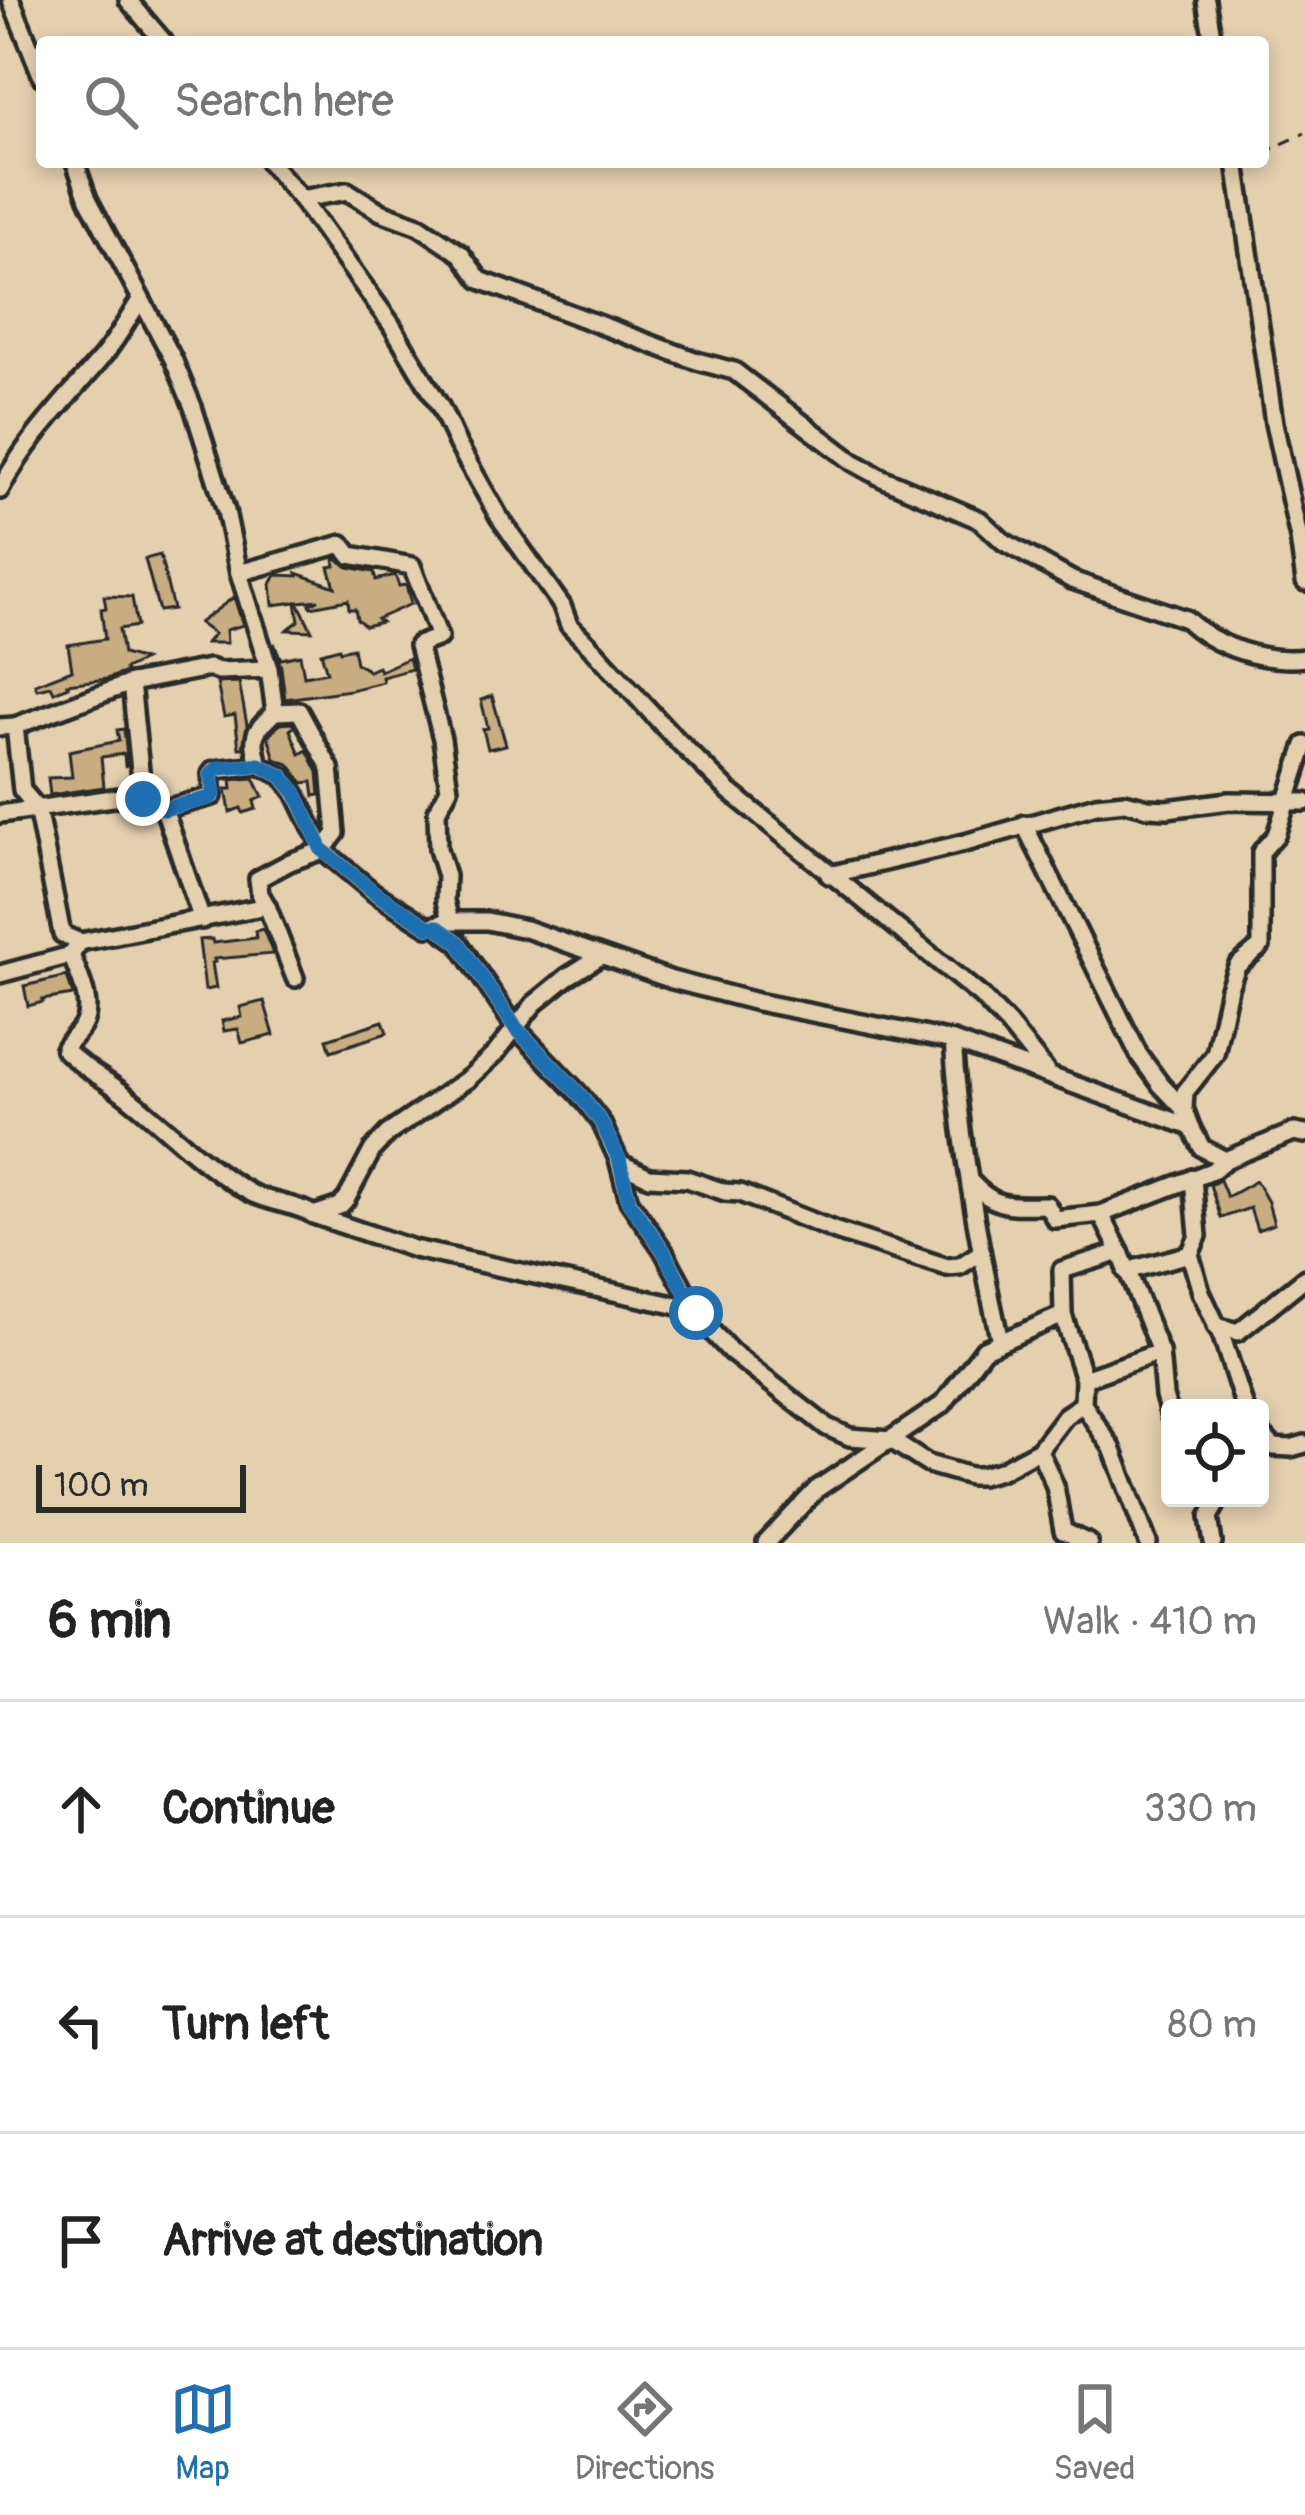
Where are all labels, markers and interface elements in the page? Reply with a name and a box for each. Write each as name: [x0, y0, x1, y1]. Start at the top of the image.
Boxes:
search box: [36, 36, 1269, 168]
icon: search: [78, 69, 144, 135]
text: Search here: [174, 74, 394, 130]
route end: [116, 772, 170, 826]
route start: [669, 1286, 723, 1340]
map controls: [1161, 1399, 1269, 1507]
button: locate: [1161, 1399, 1269, 1507]
scale bar: [36, 1459, 246, 1512]
text: 100 m: [54, 1465, 148, 1506]
text: 6 min: [48, 1589, 171, 1653]
text: Walk · 410 m: [1043, 1597, 1257, 1646]
icon: ahead: [48, 1776, 114, 1842]
text: Continue: [162, 1781, 335, 1837]
text: 330 m: [1144, 1784, 1257, 1833]
icon: left: [48, 1992, 114, 2058]
text: Turn left: [162, 1997, 329, 2053]
text: 80 m: [1168, 2000, 1257, 2049]
icon: arrive: [48, 2208, 114, 2274]
text: Arrive at destination: [162, 2213, 543, 2269]
tab: Map: [170, 2376, 236, 2489]
tab: Directions: [575, 2376, 715, 2489]
tab: Saved: [1054, 2376, 1135, 2489]

